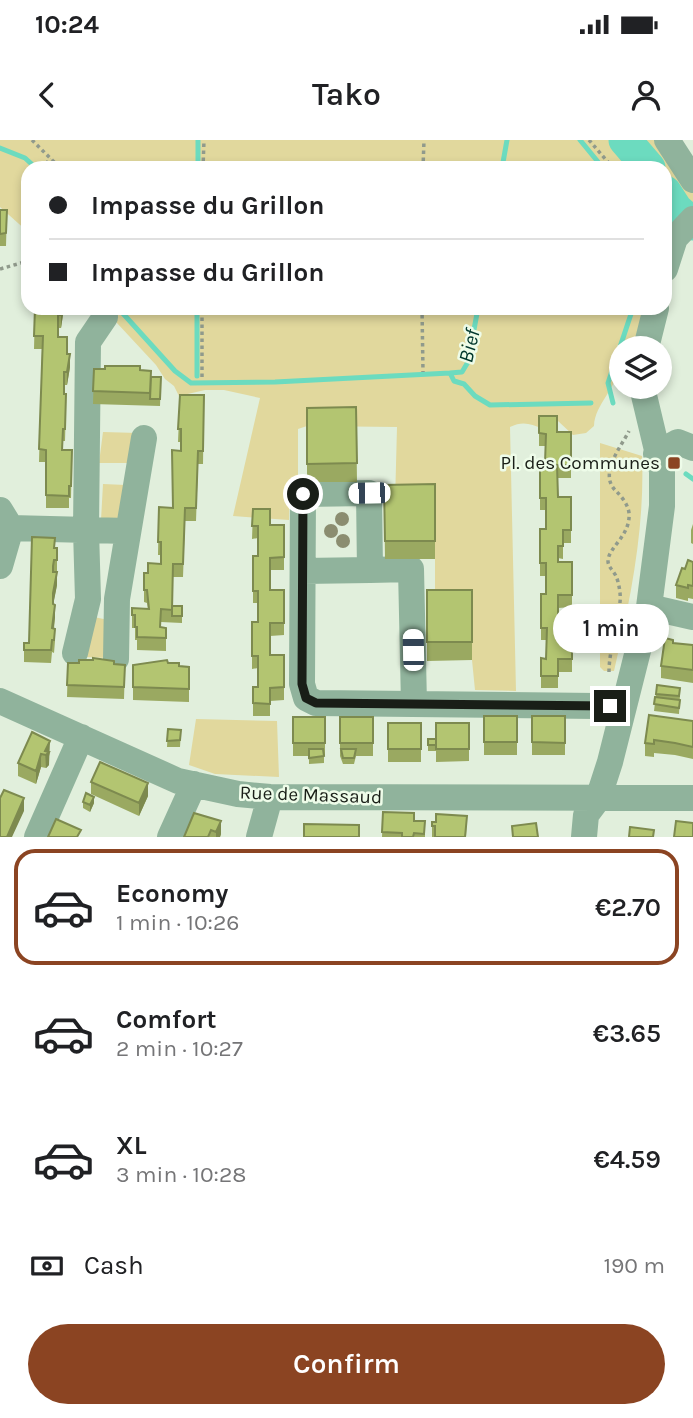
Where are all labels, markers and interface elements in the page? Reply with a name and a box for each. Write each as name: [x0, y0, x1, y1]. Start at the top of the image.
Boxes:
text: 10:24: [35, 9, 99, 40]
icon: back: [28, 76, 66, 114]
text: Tako: [312, 76, 381, 113]
icon: person: [627, 76, 665, 114]
text: Impasse du Grillon: [91, 190, 324, 221]
text: Impasse du Grillon: [91, 257, 324, 288]
water label: Bief: [453, 325, 485, 365]
map controls: [609, 336, 672, 399]
button: layers: [609, 336, 672, 399]
place label: Pl. des Communes: [500, 452, 660, 474]
marker: Pl. des Communes: [666, 455, 682, 471]
route start: [287, 478, 319, 510]
car: [348, 482, 391, 504]
callout: 1 min: [552, 604, 668, 654]
text: 1 min: [582, 615, 640, 642]
car: [403, 629, 424, 671]
route end: [594, 690, 626, 722]
street label: Rue de Massaud: [239, 782, 383, 808]
icon: car: [32, 876, 95, 939]
text: Economy: [116, 878, 228, 909]
text: €2.70: [595, 892, 661, 923]
text: 1 min · 10:26: [116, 909, 239, 936]
icon: car: [32, 1002, 95, 1065]
text: Comfort: [116, 1004, 217, 1035]
text: €3.65: [593, 1018, 661, 1049]
text: 2 min · 10:27: [116, 1035, 243, 1062]
icon: car: [32, 1128, 95, 1191]
text: XL: [116, 1130, 147, 1161]
text: €4.59: [593, 1144, 661, 1175]
text: 3 min · 10:28: [116, 1161, 246, 1188]
icon: cash: [28, 1247, 66, 1285]
text: Cash: [84, 1250, 144, 1281]
text: 190 m: [603, 1252, 665, 1279]
button: Confirm: [28, 1324, 665, 1404]

